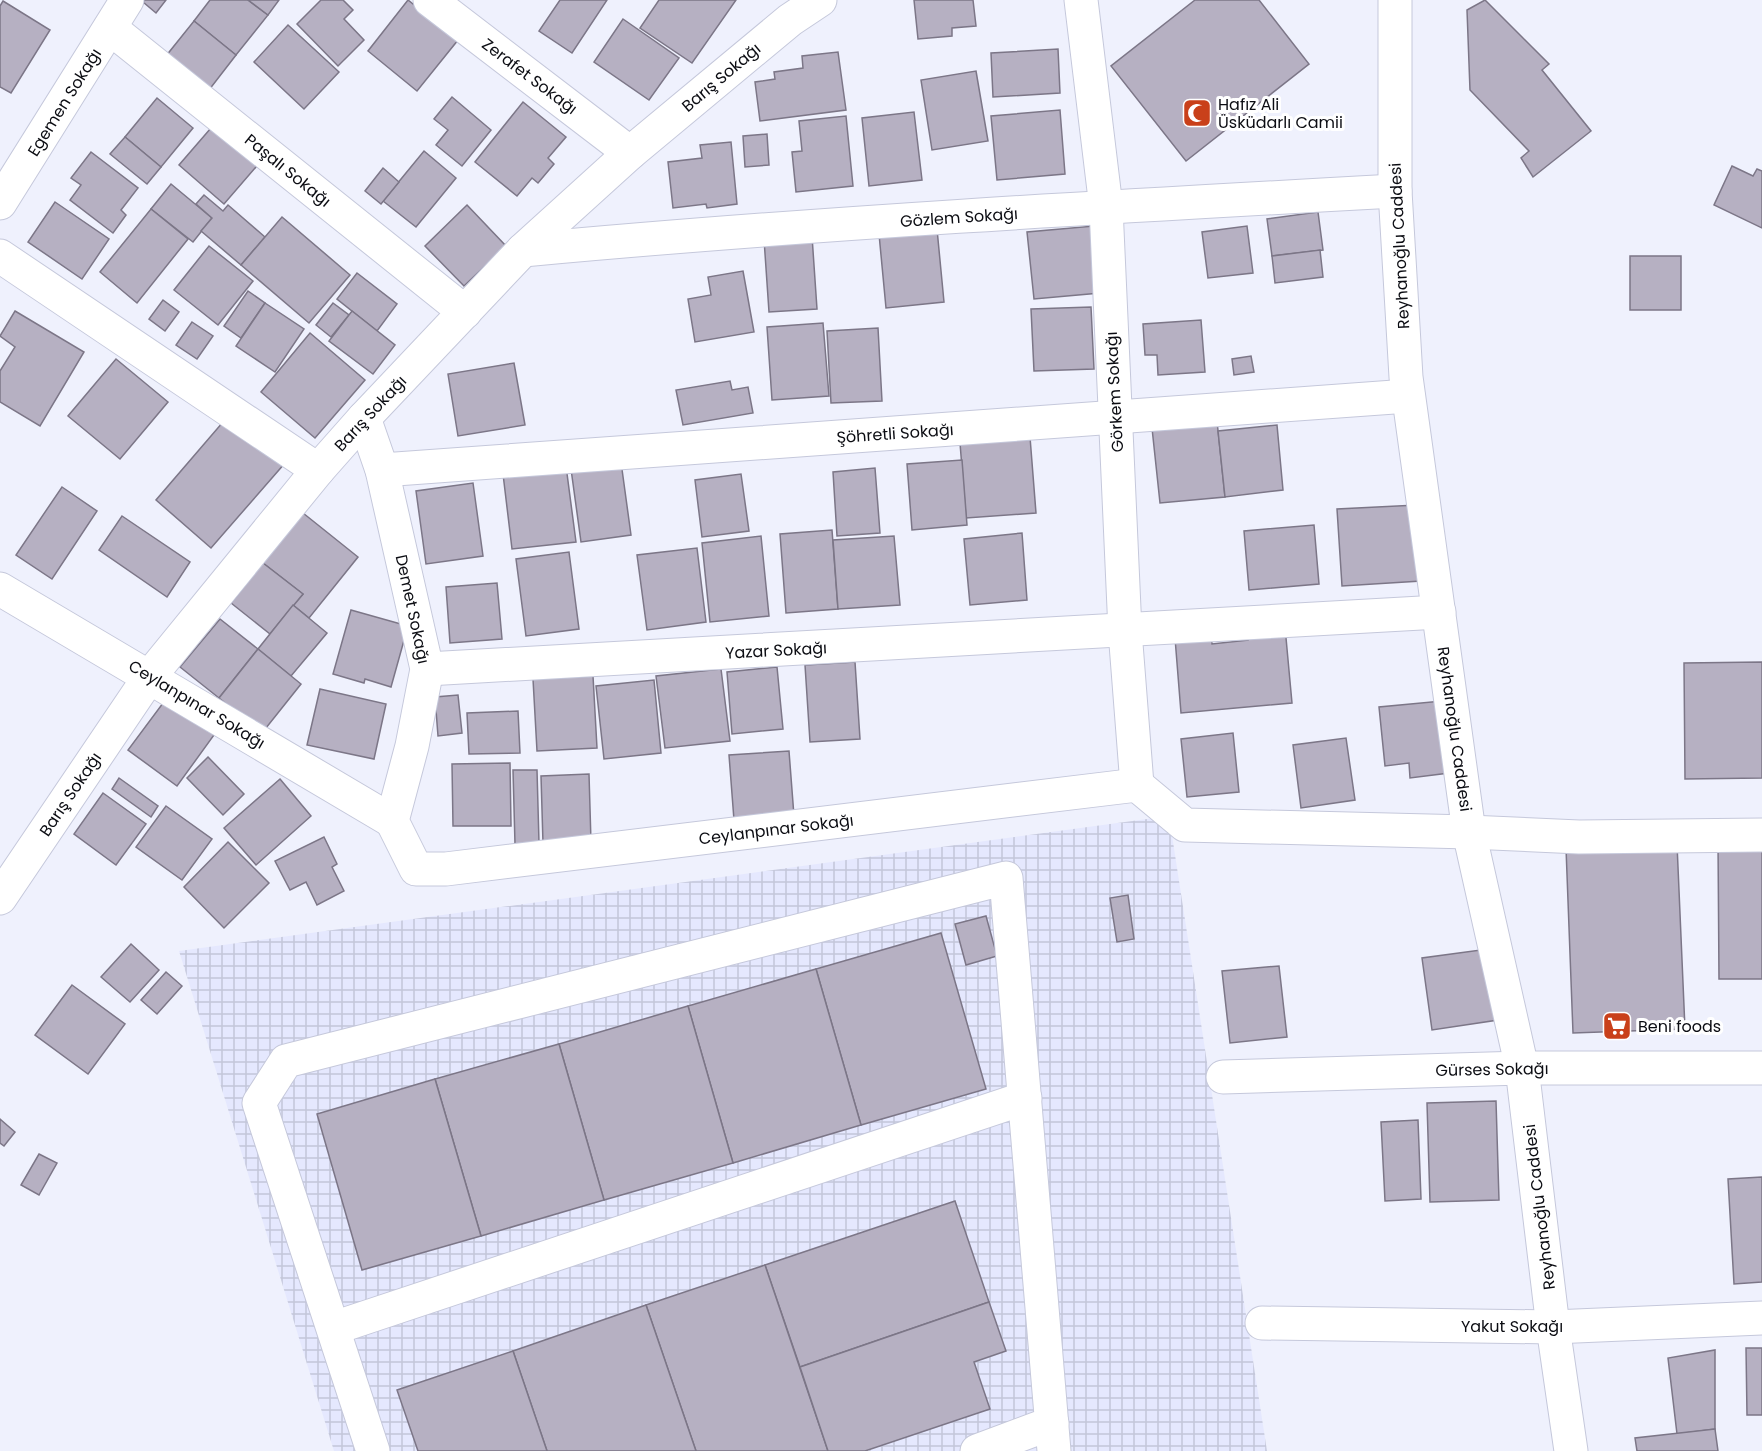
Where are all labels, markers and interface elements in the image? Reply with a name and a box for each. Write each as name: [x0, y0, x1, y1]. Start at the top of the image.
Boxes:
street label: Zerafet Sokağı: [477, 33, 582, 120]
street label: Barış Sokağı: [677, 38, 766, 117]
street label: Egemen Sokağı: [22, 44, 107, 161]
place label: Hafız Ali Üsküdarlı Camii: [1218, 93, 1343, 134]
mosque icon: Hafız Ali Üsküdarlı Camii: [1181, 97, 1213, 129]
street label: Paşalı Sokağı: [240, 128, 336, 212]
street label: Reyhanoğlu Caddesi: [1384, 162, 1415, 330]
street label: Gözlem Sokağı: [899, 202, 1019, 233]
street label: Görkem Sokağı: [1100, 331, 1129, 453]
street label: Barış Sokağı: [329, 370, 412, 457]
street label: Şöhretli Sokağı: [836, 418, 954, 449]
street label: Demet Sokağı: [390, 552, 435, 666]
street label: Yazar Sokağı: [725, 636, 828, 665]
street label: Reyhanoğlu Caddesi: [1432, 645, 1477, 813]
street label: Ceylanpınar Sokağı: [124, 654, 269, 754]
street label: Barış Sokağı: [34, 748, 107, 841]
street label: Ceylanpınar Sokağı: [697, 809, 855, 850]
supermarket icon: Beni foods: [1601, 1010, 1633, 1042]
place label: Beni foods: [1638, 1015, 1721, 1038]
street label: Gürses Sokağı: [1435, 1057, 1549, 1082]
street label: Reyhanoğlu Caddesi: [1518, 1123, 1561, 1291]
street label: Yakut Sokağı: [1461, 1315, 1563, 1338]

